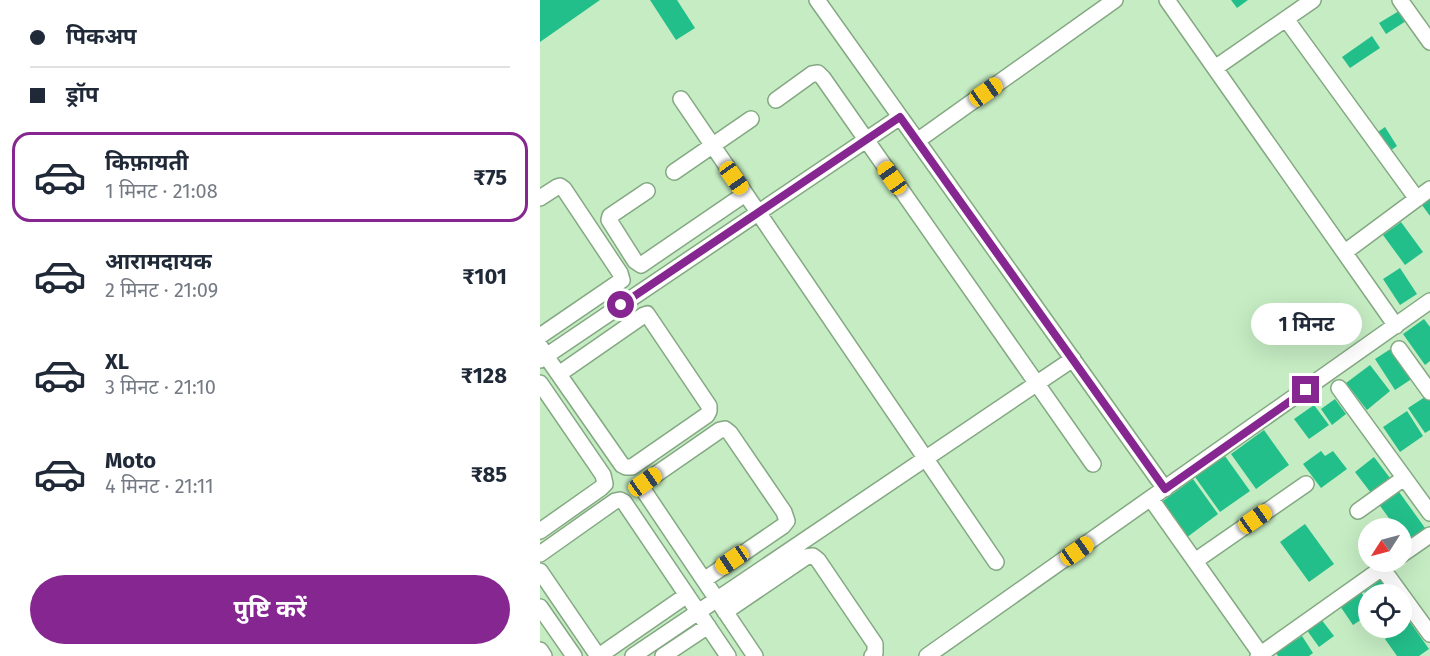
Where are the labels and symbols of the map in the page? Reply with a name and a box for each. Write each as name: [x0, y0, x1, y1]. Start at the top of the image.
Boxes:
car: [966, 74, 1006, 110]
car: [716, 158, 752, 198]
car: [874, 158, 910, 198]
route start: [607, 291, 634, 318]
callout: 1 मिनट: [1250, 303, 1362, 345]
route end: [1292, 376, 1319, 403]
car: [625, 464, 665, 500]
car: [1235, 501, 1275, 537]
north arrow: [1358, 518, 1412, 572]
car: [1057, 533, 1097, 569]
car: [712, 542, 752, 578]

